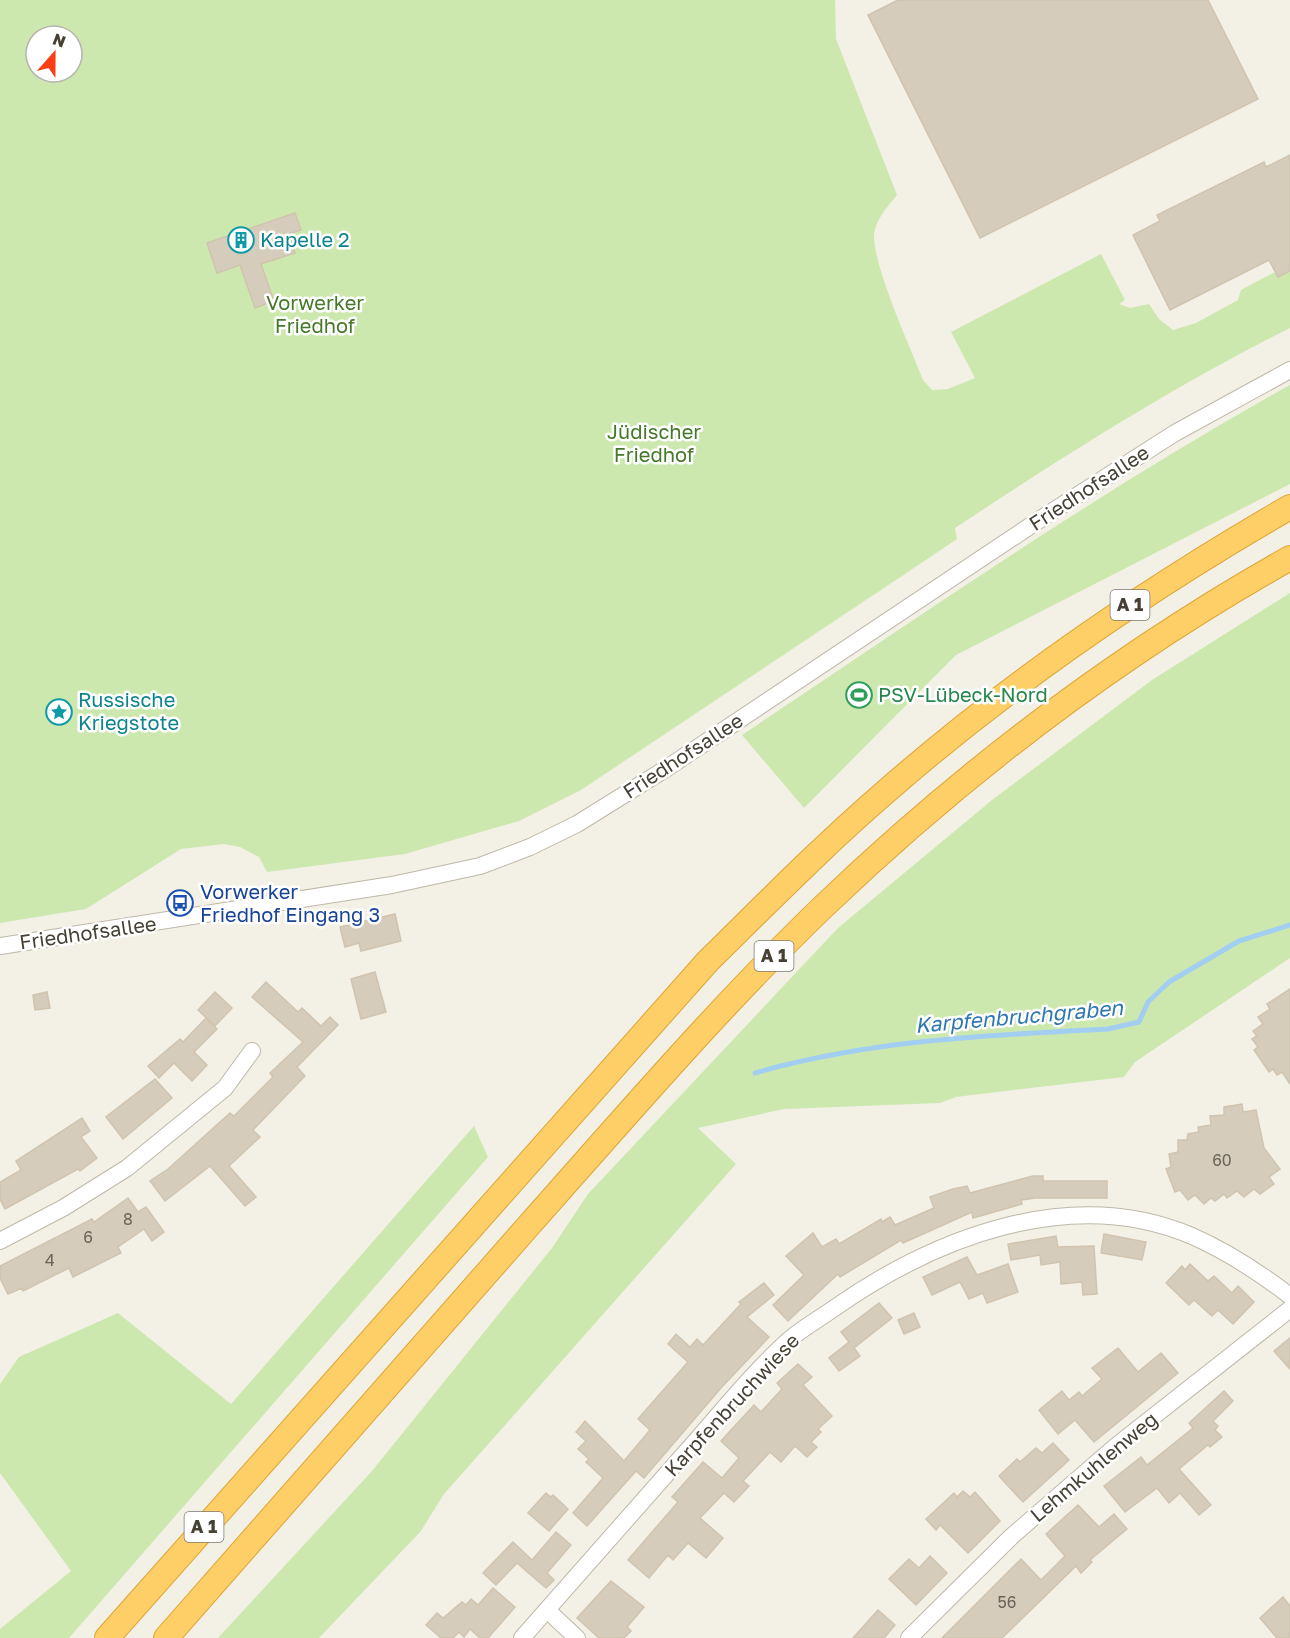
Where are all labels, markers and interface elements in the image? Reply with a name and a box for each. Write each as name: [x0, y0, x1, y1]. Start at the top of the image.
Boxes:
north arrow: [24, 24, 84, 84]
text: N: [50, 28, 69, 52]
building icon: Kapelle 2: [226, 225, 256, 255]
place label: Kapelle 2: [260, 227, 350, 251]
park label: Vorwerker Friedhof: [266, 290, 364, 337]
park label: Jüdischer Friedhof: [607, 419, 701, 466]
street label: Friedhofsallee: [1024, 440, 1153, 535]
road number: A 1: [1110, 590, 1150, 620]
sports icon: PSV-Lübeck-Nord: [844, 680, 874, 710]
place label: PSV-Lübeck-Nord: [878, 682, 1048, 706]
place label: Russische Kriegstote: [78, 687, 179, 734]
place icon: Russische Kriegstote: [44, 697, 74, 727]
street label: Friedhofsallee: [618, 708, 747, 803]
place label: Vorwerker Friedhof Eingang 3: [200, 879, 380, 926]
bus stop icon: Vorwerker Friedhof Eingang 3: [165, 888, 195, 918]
street label: Friedhofsallee: [18, 911, 158, 954]
road number: A 1: [754, 941, 794, 971]
water label: Karpfenbruchgraben: [914, 994, 1125, 1038]
house number: 60: [1212, 1150, 1232, 1170]
house number: 8: [123, 1209, 133, 1229]
house number: 6: [83, 1227, 93, 1247]
house number: 4: [45, 1250, 55, 1270]
street label: Karpfenbruchwiese: [659, 1328, 804, 1481]
street label: Lehmkuhlenweg: [1025, 1406, 1162, 1526]
road number: A 1: [184, 1512, 224, 1542]
house number: 56: [998, 1592, 1016, 1612]

